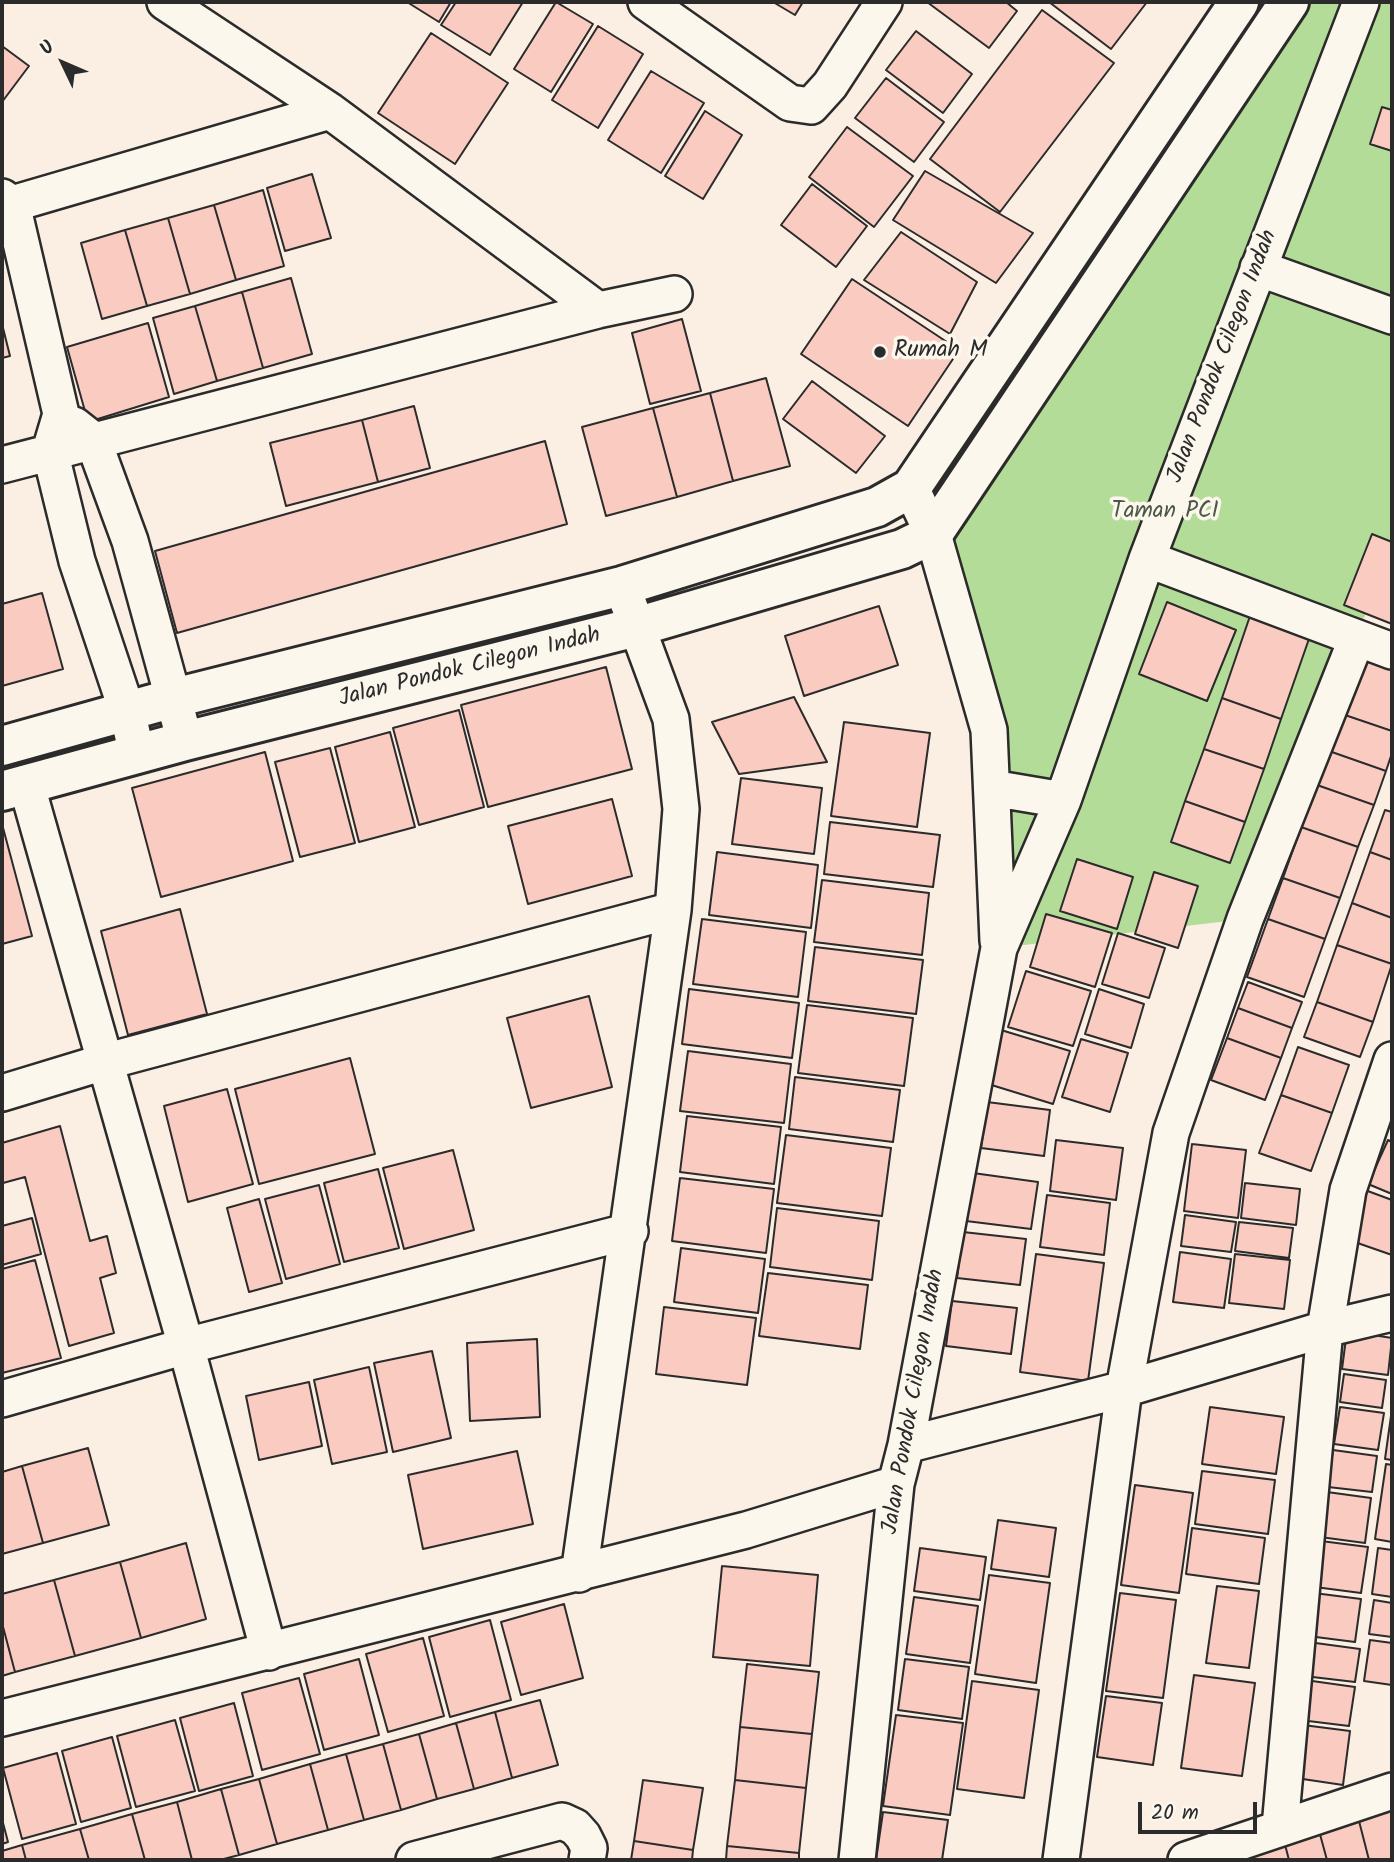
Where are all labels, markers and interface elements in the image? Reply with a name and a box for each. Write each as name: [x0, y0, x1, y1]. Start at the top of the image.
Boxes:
north arrow: [28, 28, 98, 98]
text: U: [33, 34, 63, 63]
street label: Jalan Pondok Cilegon Indah: [1163, 227, 1285, 487]
place label: Rumah M: [894, 338, 987, 366]
marker: Rumah M: [872, 344, 888, 360]
park label: Taman PCI: [1111, 499, 1219, 527]
street label: Jalan Pondok Cilegon Indah: [336, 623, 604, 715]
street label: Jalan Pondok Cilegon Indah: [878, 1267, 952, 1537]
scale bar: [1142, 1788, 1261, 1832]
text: 20 m: [1151, 1797, 1199, 1830]

